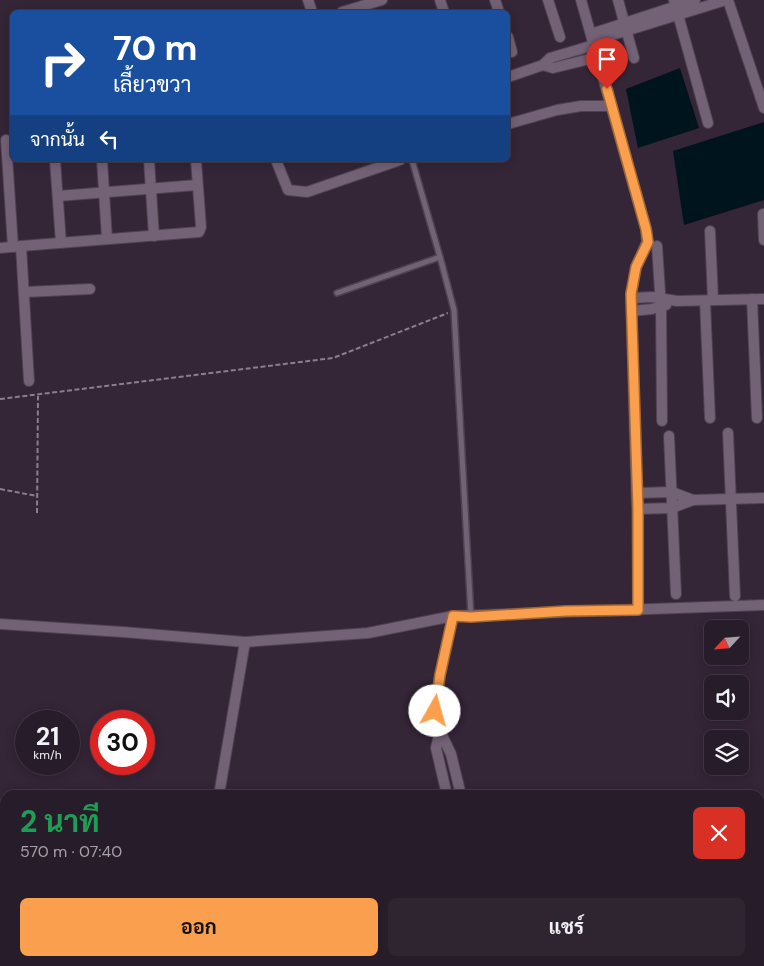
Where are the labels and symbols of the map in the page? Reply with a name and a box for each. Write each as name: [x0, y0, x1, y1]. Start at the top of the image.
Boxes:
pin: [586, 38, 628, 89]
north arrow: [704, 620, 749, 665]
position arrow: [408, 684, 460, 736]
speed limit sign: 30: [90, 710, 155, 775]

